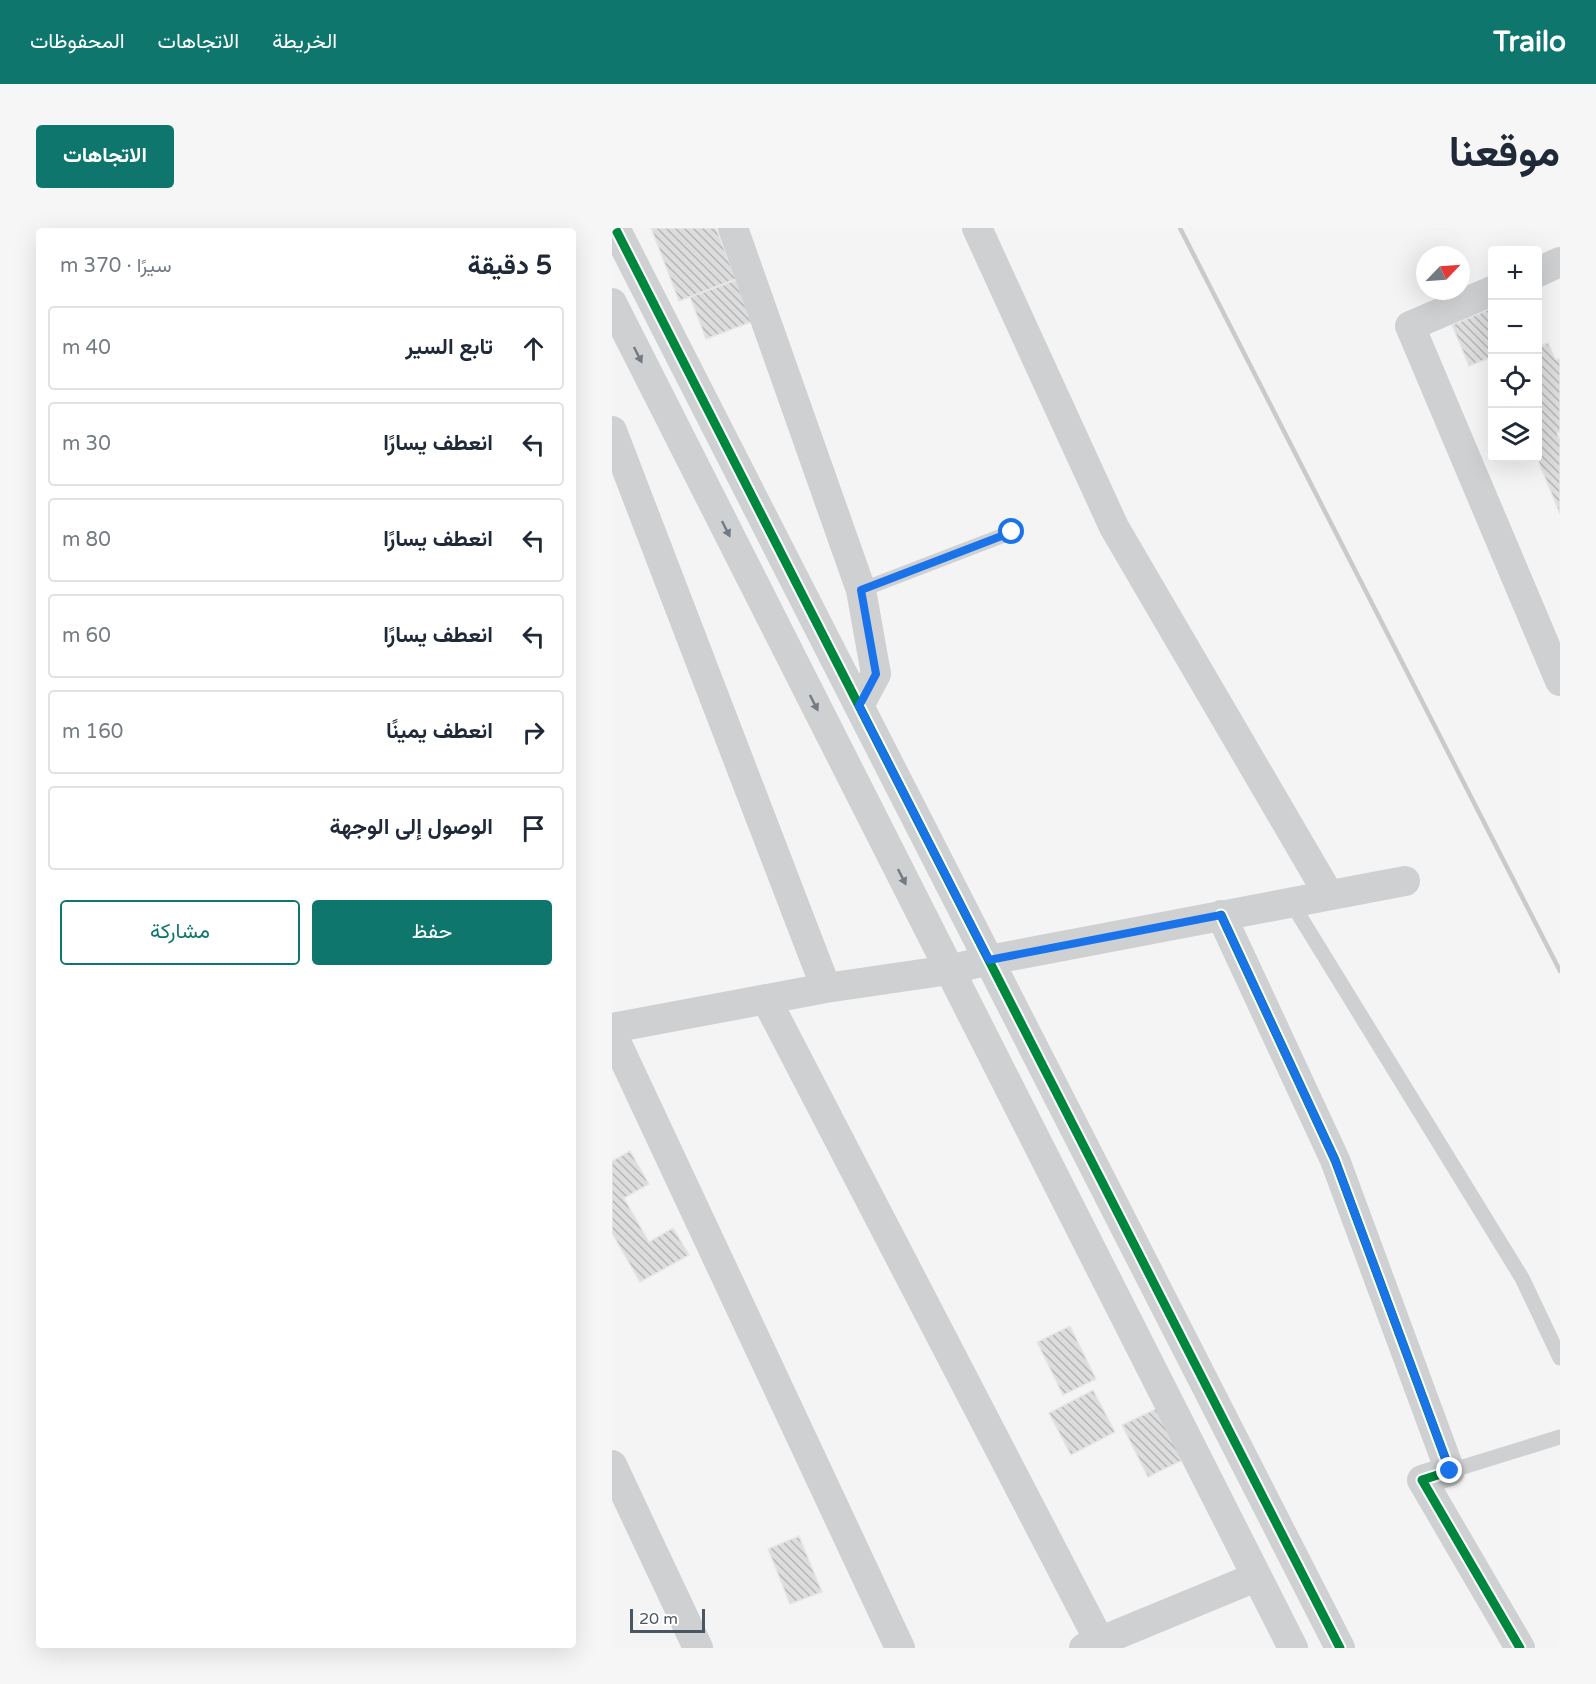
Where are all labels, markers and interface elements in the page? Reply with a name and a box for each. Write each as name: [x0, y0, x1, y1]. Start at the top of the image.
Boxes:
text: Trailo: [1493, 25, 1566, 59]
text: المحفوظات: [30, 29, 125, 54]
text: الاتجاهات: [158, 29, 239, 54]
text: الخريطة: [272, 29, 337, 54]
button: الاتجاهات: [36, 125, 174, 188]
text: موقعنا: [1449, 127, 1560, 178]
north arrow: [1416, 246, 1470, 300]
map controls: [1488, 246, 1542, 462]
button: +: [1488, 246, 1542, 300]
text: 5 دقيقة: [468, 250, 552, 281]
text: سيرًا · 370 m: [60, 254, 172, 278]
button: −: [1488, 300, 1542, 354]
icon: ahead: [517, 332, 550, 365]
text: تابع السير: [405, 334, 493, 360]
text: 40 m: [62, 336, 111, 360]
one-way arrow: [634, 346, 643, 363]
button: locate: [1488, 354, 1542, 408]
button: layers: [1488, 408, 1542, 462]
icon: left: [517, 428, 550, 461]
text: انعطف يسارًا: [383, 430, 493, 456]
text: 30 m: [62, 432, 111, 456]
route start: [998, 518, 1024, 544]
one-way arrow: [721, 520, 731, 538]
icon: left: [517, 524, 550, 557]
text: انعطف يسارًا: [383, 526, 493, 552]
text: 80 m: [62, 528, 111, 552]
icon: left: [517, 620, 550, 653]
text: انعطف يسارًا: [383, 622, 493, 648]
text: 60 m: [62, 624, 111, 648]
one-way arrow: [809, 695, 819, 712]
icon: right: [517, 716, 550, 749]
text: انعطف يمينًا: [386, 718, 493, 744]
text: 160 m: [62, 720, 123, 744]
icon: arrive: [517, 812, 550, 845]
text: الوصول إلى الوجهة: [329, 814, 493, 840]
one-way arrow: [897, 869, 907, 886]
button: مشاركة: [60, 900, 300, 965]
button: حفظ: [312, 900, 552, 965]
route end: [1436, 1457, 1462, 1483]
scale bar: [630, 1606, 705, 1634]
text: 20 m: [639, 1609, 678, 1629]

